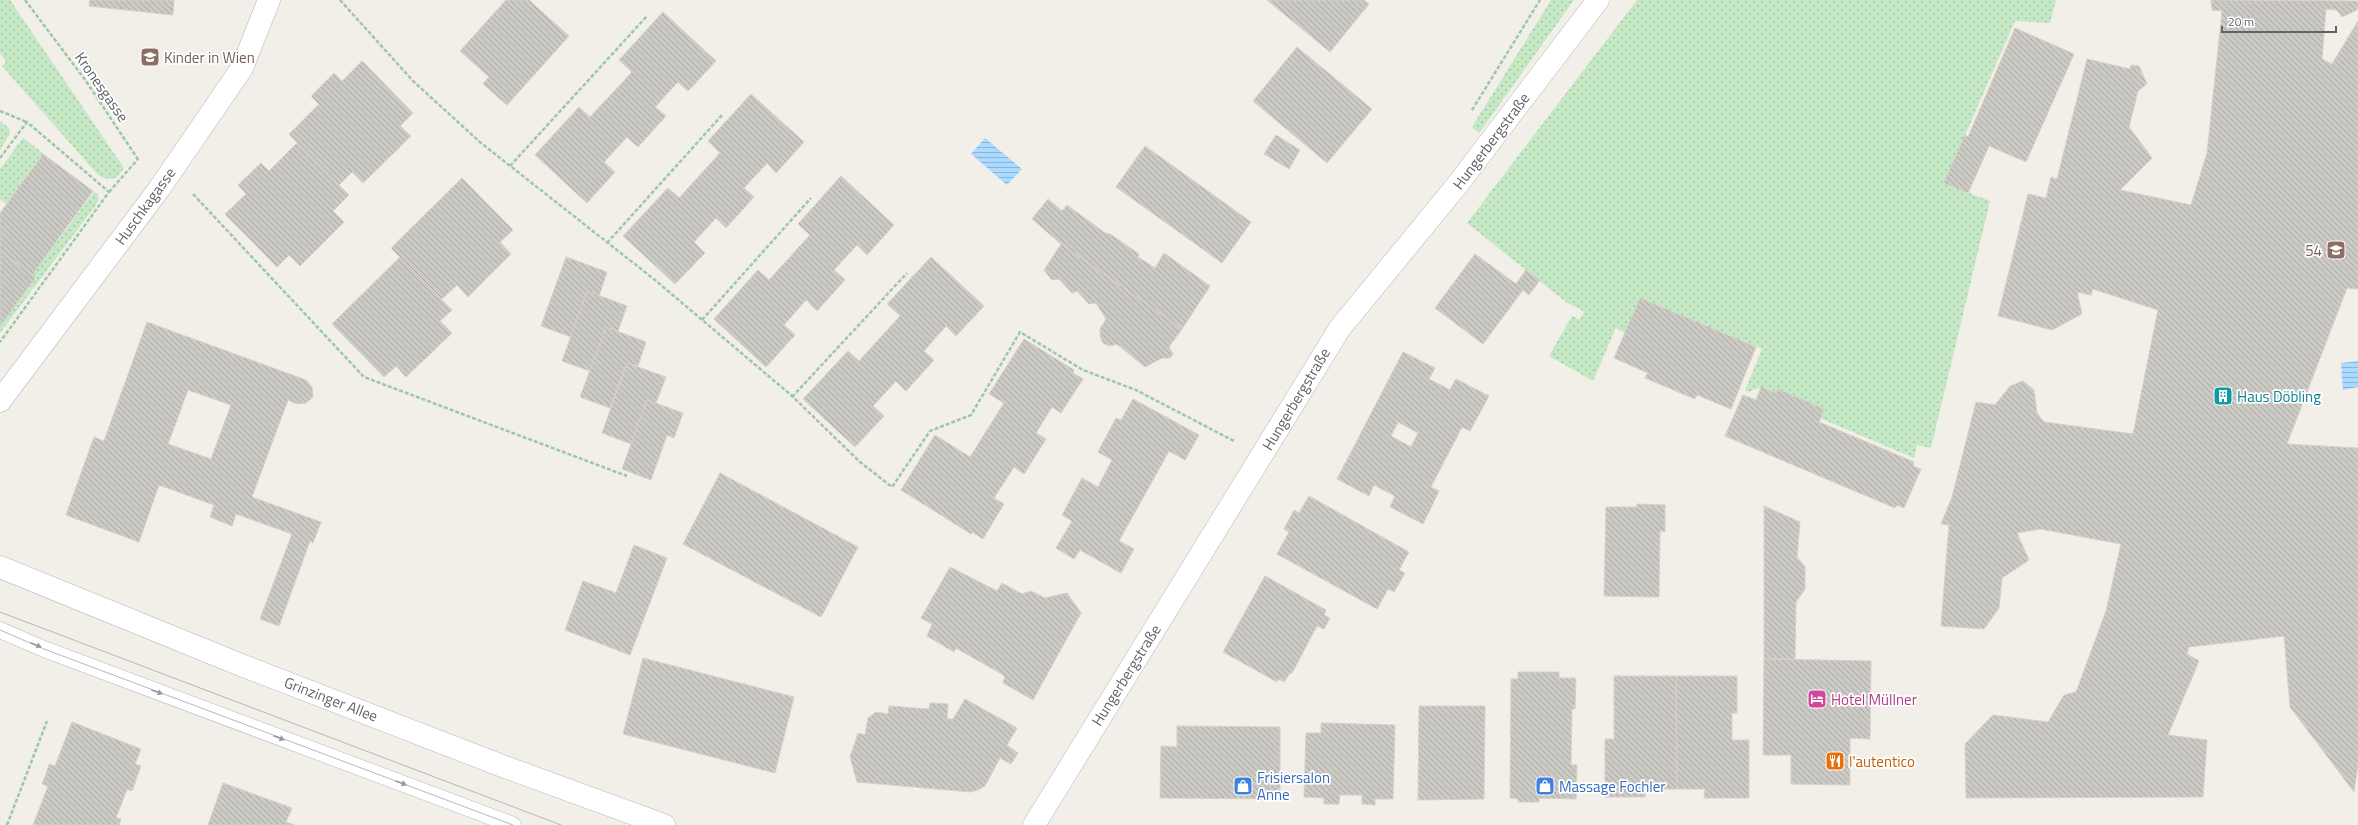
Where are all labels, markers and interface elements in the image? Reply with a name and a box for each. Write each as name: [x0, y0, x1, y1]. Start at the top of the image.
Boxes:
scale bar: [2222, 8, 2336, 34]
text: 20 m: [2228, 12, 2254, 31]
school or university icon: Kinder in Wien: [139, 46, 161, 68]
place label: Kinder in Wien: [164, 46, 255, 69]
street label: Kronesgasse: [69, 47, 135, 127]
street label: Hungerbergstraße: [1447, 88, 1535, 194]
street label: Huschkagasse: [109, 162, 181, 250]
place label: 54: [2305, 239, 2322, 262]
school or university icon: 54: [2325, 239, 2347, 261]
street label: Hungerbergstraße: [1256, 343, 1336, 455]
building icon: Haus Döbling: [2212, 385, 2234, 407]
place label: Haus Döbling: [2237, 385, 2321, 408]
street label: Hungerbergstraße: [1086, 620, 1166, 730]
one-way arrow: [30, 643, 42, 649]
street label: Grinzinger Allee: [281, 671, 381, 727]
hotel icon: Hotel Müllner: [1806, 688, 1828, 710]
place label: Hotel Müllner: [1831, 688, 1917, 711]
one-way arrow: [152, 689, 164, 695]
one-way arrow: [273, 735, 285, 741]
restaurant icon: l'autentico: [1824, 750, 1846, 772]
place label: l'autentico: [1849, 750, 1915, 773]
place label: Frisiersalon Anne: [1257, 766, 1330, 806]
shop icon: Frisiersalon Anne: [1232, 775, 1254, 797]
shop icon: Massage Fochler: [1534, 775, 1556, 797]
place label: Massage Fochler: [1559, 775, 1666, 798]
one-way arrow: [395, 780, 407, 786]

